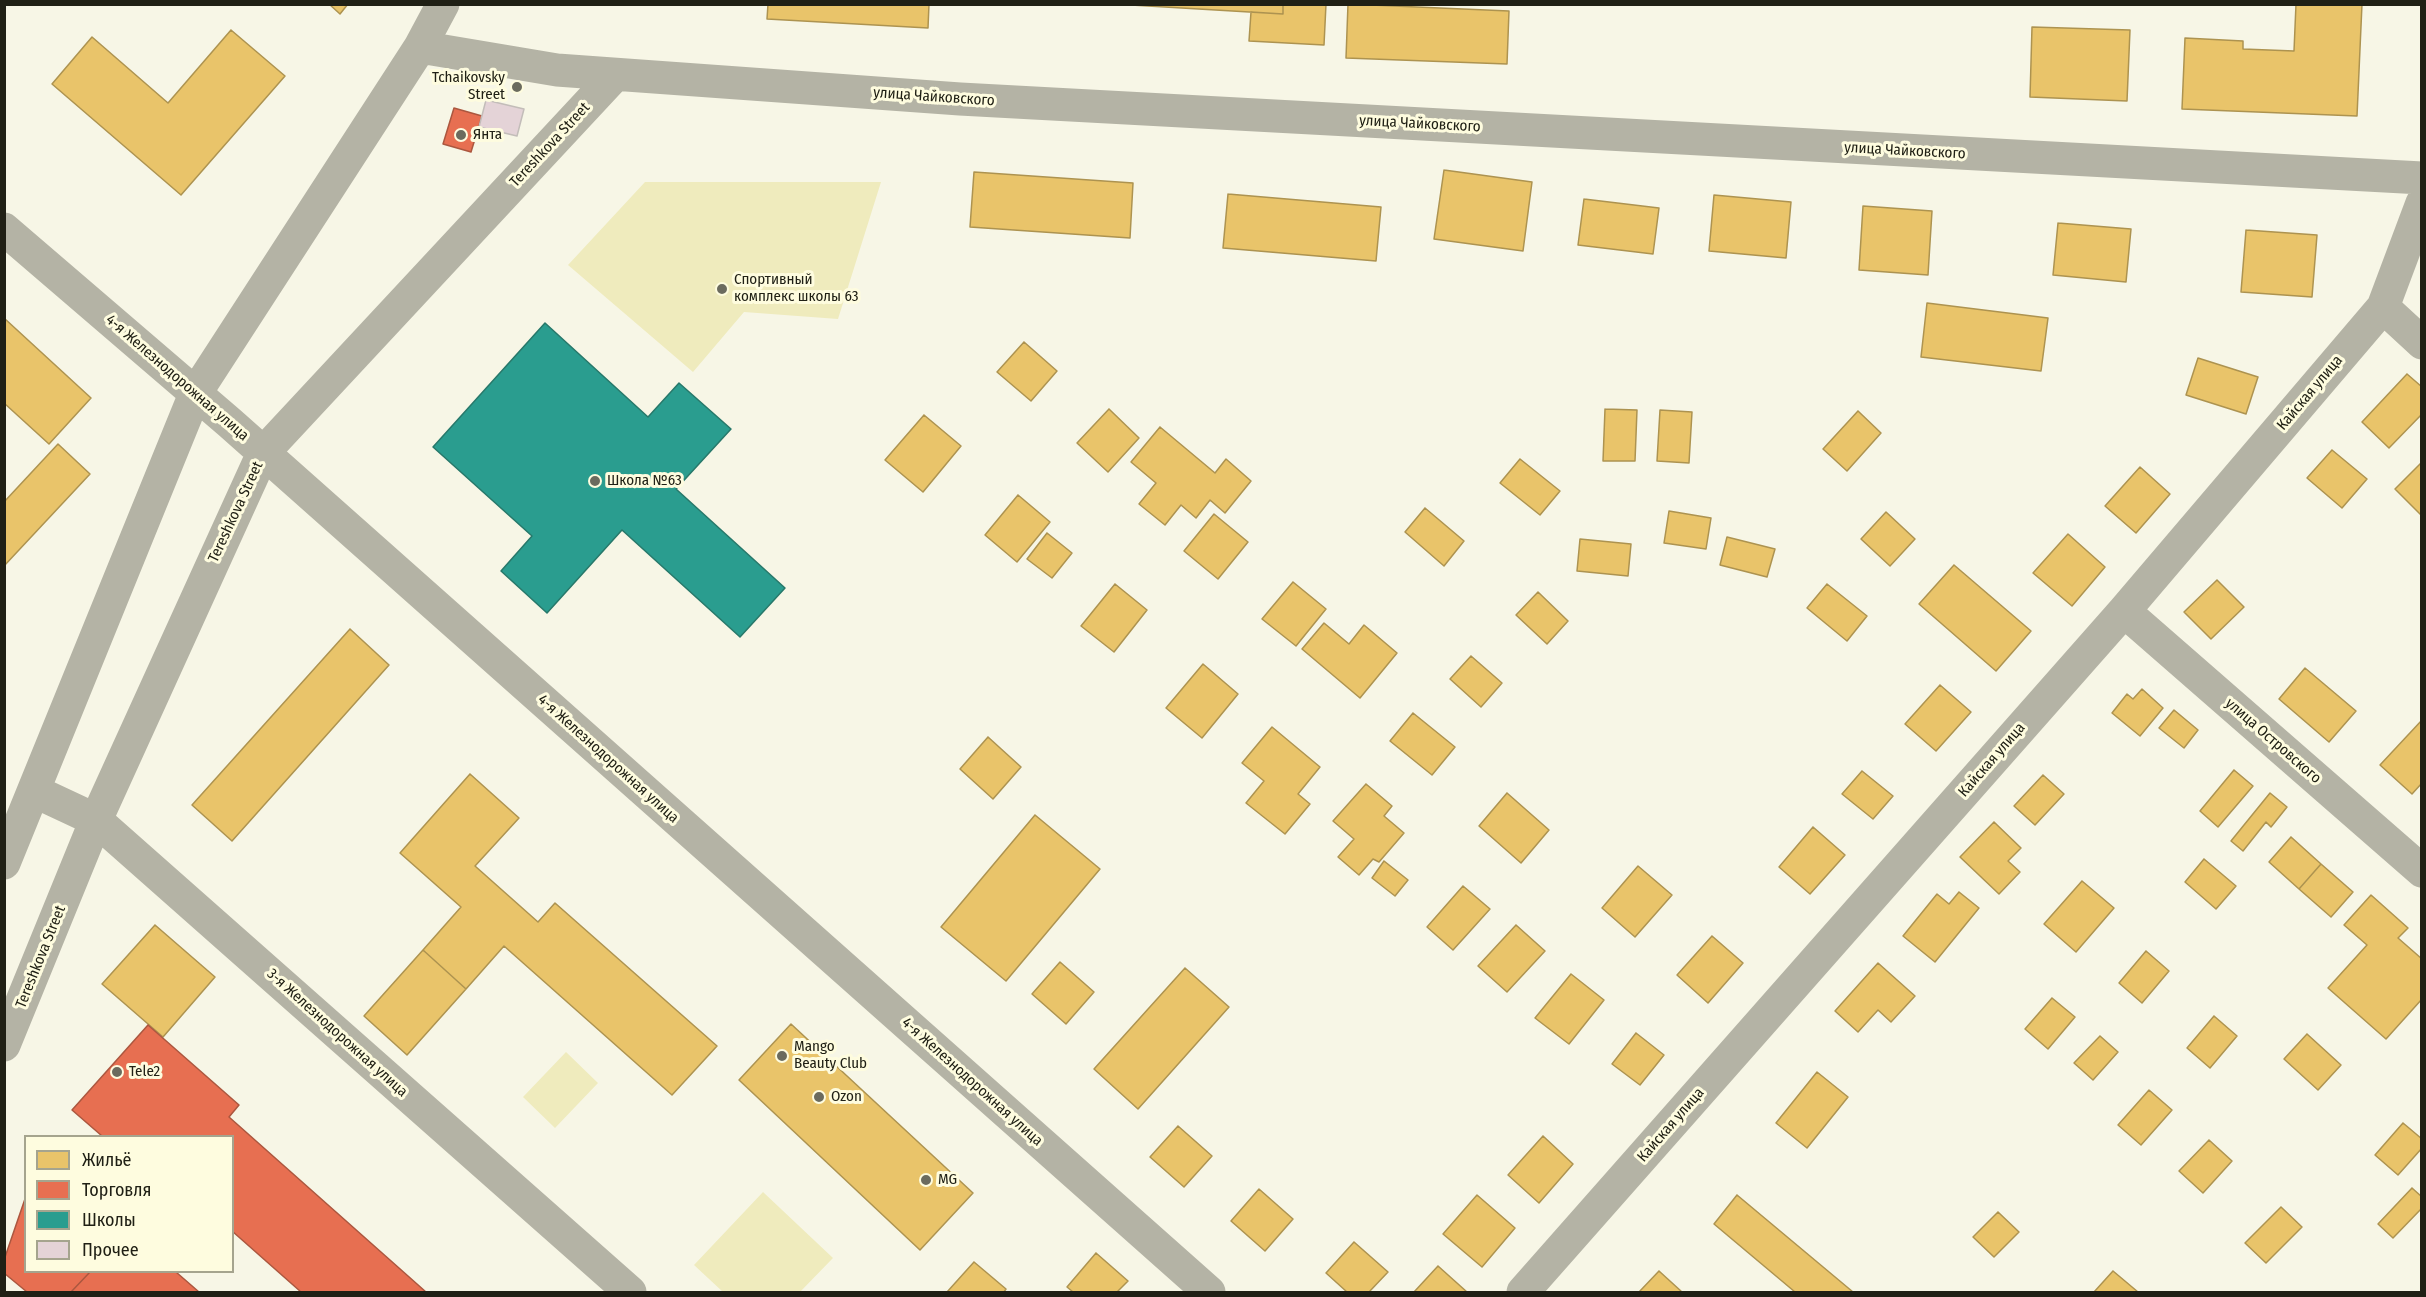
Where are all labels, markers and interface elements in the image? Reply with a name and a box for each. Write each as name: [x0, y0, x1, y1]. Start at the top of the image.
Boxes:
place label: Tchaikovsky Street: [432, 69, 505, 104]
marker: Tchaikovsky Street: [510, 80, 524, 94]
street label: улица Чайковского: [873, 84, 995, 110]
street label: Tereshkova Street: [506, 99, 594, 191]
street label: улица Чайковского: [1359, 112, 1481, 136]
place label: Янта: [473, 126, 502, 144]
marker: Янта: [454, 128, 468, 142]
street label: улица Чайковского: [1844, 139, 1966, 163]
place label: Спортивный комплекс школы 63: [734, 271, 858, 306]
marker: Спортивный комплекс школы 63: [715, 282, 729, 296]
street label: 4-я Железнодорожная улица: [102, 311, 252, 445]
street label: Кайская улица: [2273, 352, 2347, 434]
street label: Tereshkova Street: [205, 459, 267, 565]
place label: Школа №63: [607, 472, 682, 490]
marker: Школа №63: [588, 474, 602, 488]
street label: 4-я Железнодорожная улица: [534, 691, 682, 827]
street label: улица Островского: [2221, 695, 2325, 787]
street label: Кайская улица: [1955, 719, 2029, 801]
street label: Tereshkova Street: [12, 903, 70, 1011]
street label: 3-я Железнодорожная улица: [263, 965, 411, 1101]
street label: 4-я Железнодорожная улица: [898, 1014, 1046, 1150]
place label: Mango Beauty Club: [794, 1038, 867, 1073]
marker: Mango Beauty Club: [775, 1049, 789, 1063]
place label: Tele2: [129, 1063, 160, 1081]
marker: Tele2: [110, 1065, 124, 1079]
street label: Кайская улица: [1634, 1084, 1708, 1166]
place label: Ozon: [831, 1088, 862, 1106]
marker: Ozon: [812, 1090, 826, 1104]
legend: [24, 1135, 234, 1273]
text: Жильё: [82, 1149, 132, 1171]
place label: MG: [938, 1171, 957, 1189]
marker: MG: [919, 1173, 933, 1187]
text: Торговля: [82, 1179, 151, 1201]
text: Школы: [82, 1209, 136, 1231]
text: Прочее: [82, 1239, 139, 1261]

